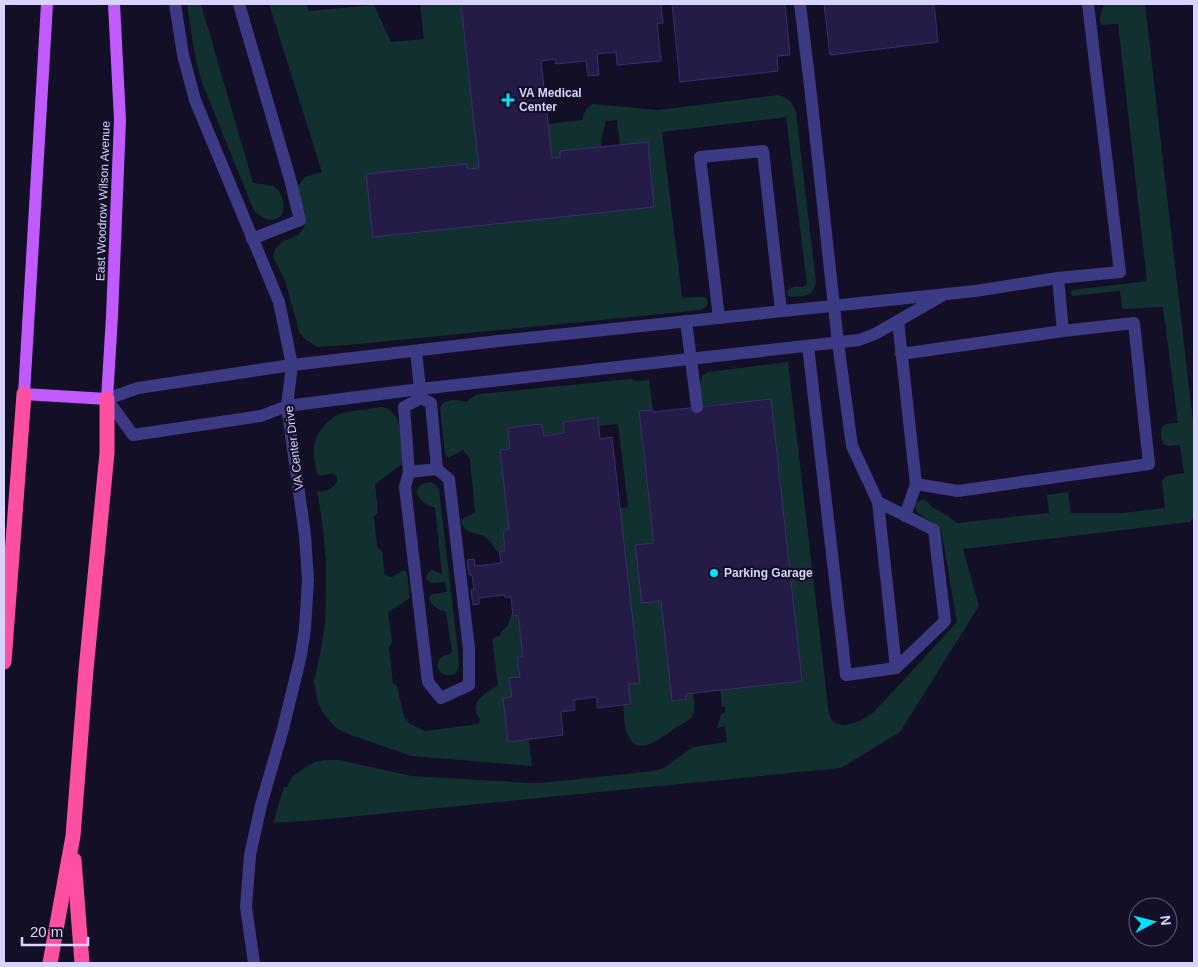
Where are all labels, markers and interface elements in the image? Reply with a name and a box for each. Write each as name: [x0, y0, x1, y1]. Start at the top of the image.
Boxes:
place label: VA Medical Center: [519, 86, 582, 114]
marker: VA Medical Center: [501, 93, 515, 107]
street label: East Woodrow Wilson Avenue: [93, 120, 113, 281]
street label: VA Center Drive: [282, 405, 306, 491]
place label: Parking Garage: [724, 566, 813, 580]
marker: Parking Garage: [708, 567, 720, 579]
north arrow: [1128, 897, 1178, 947]
scale bar: [22, 914, 89, 946]
text: N: [1157, 914, 1174, 926]
text: 20 m: [30, 923, 63, 940]

